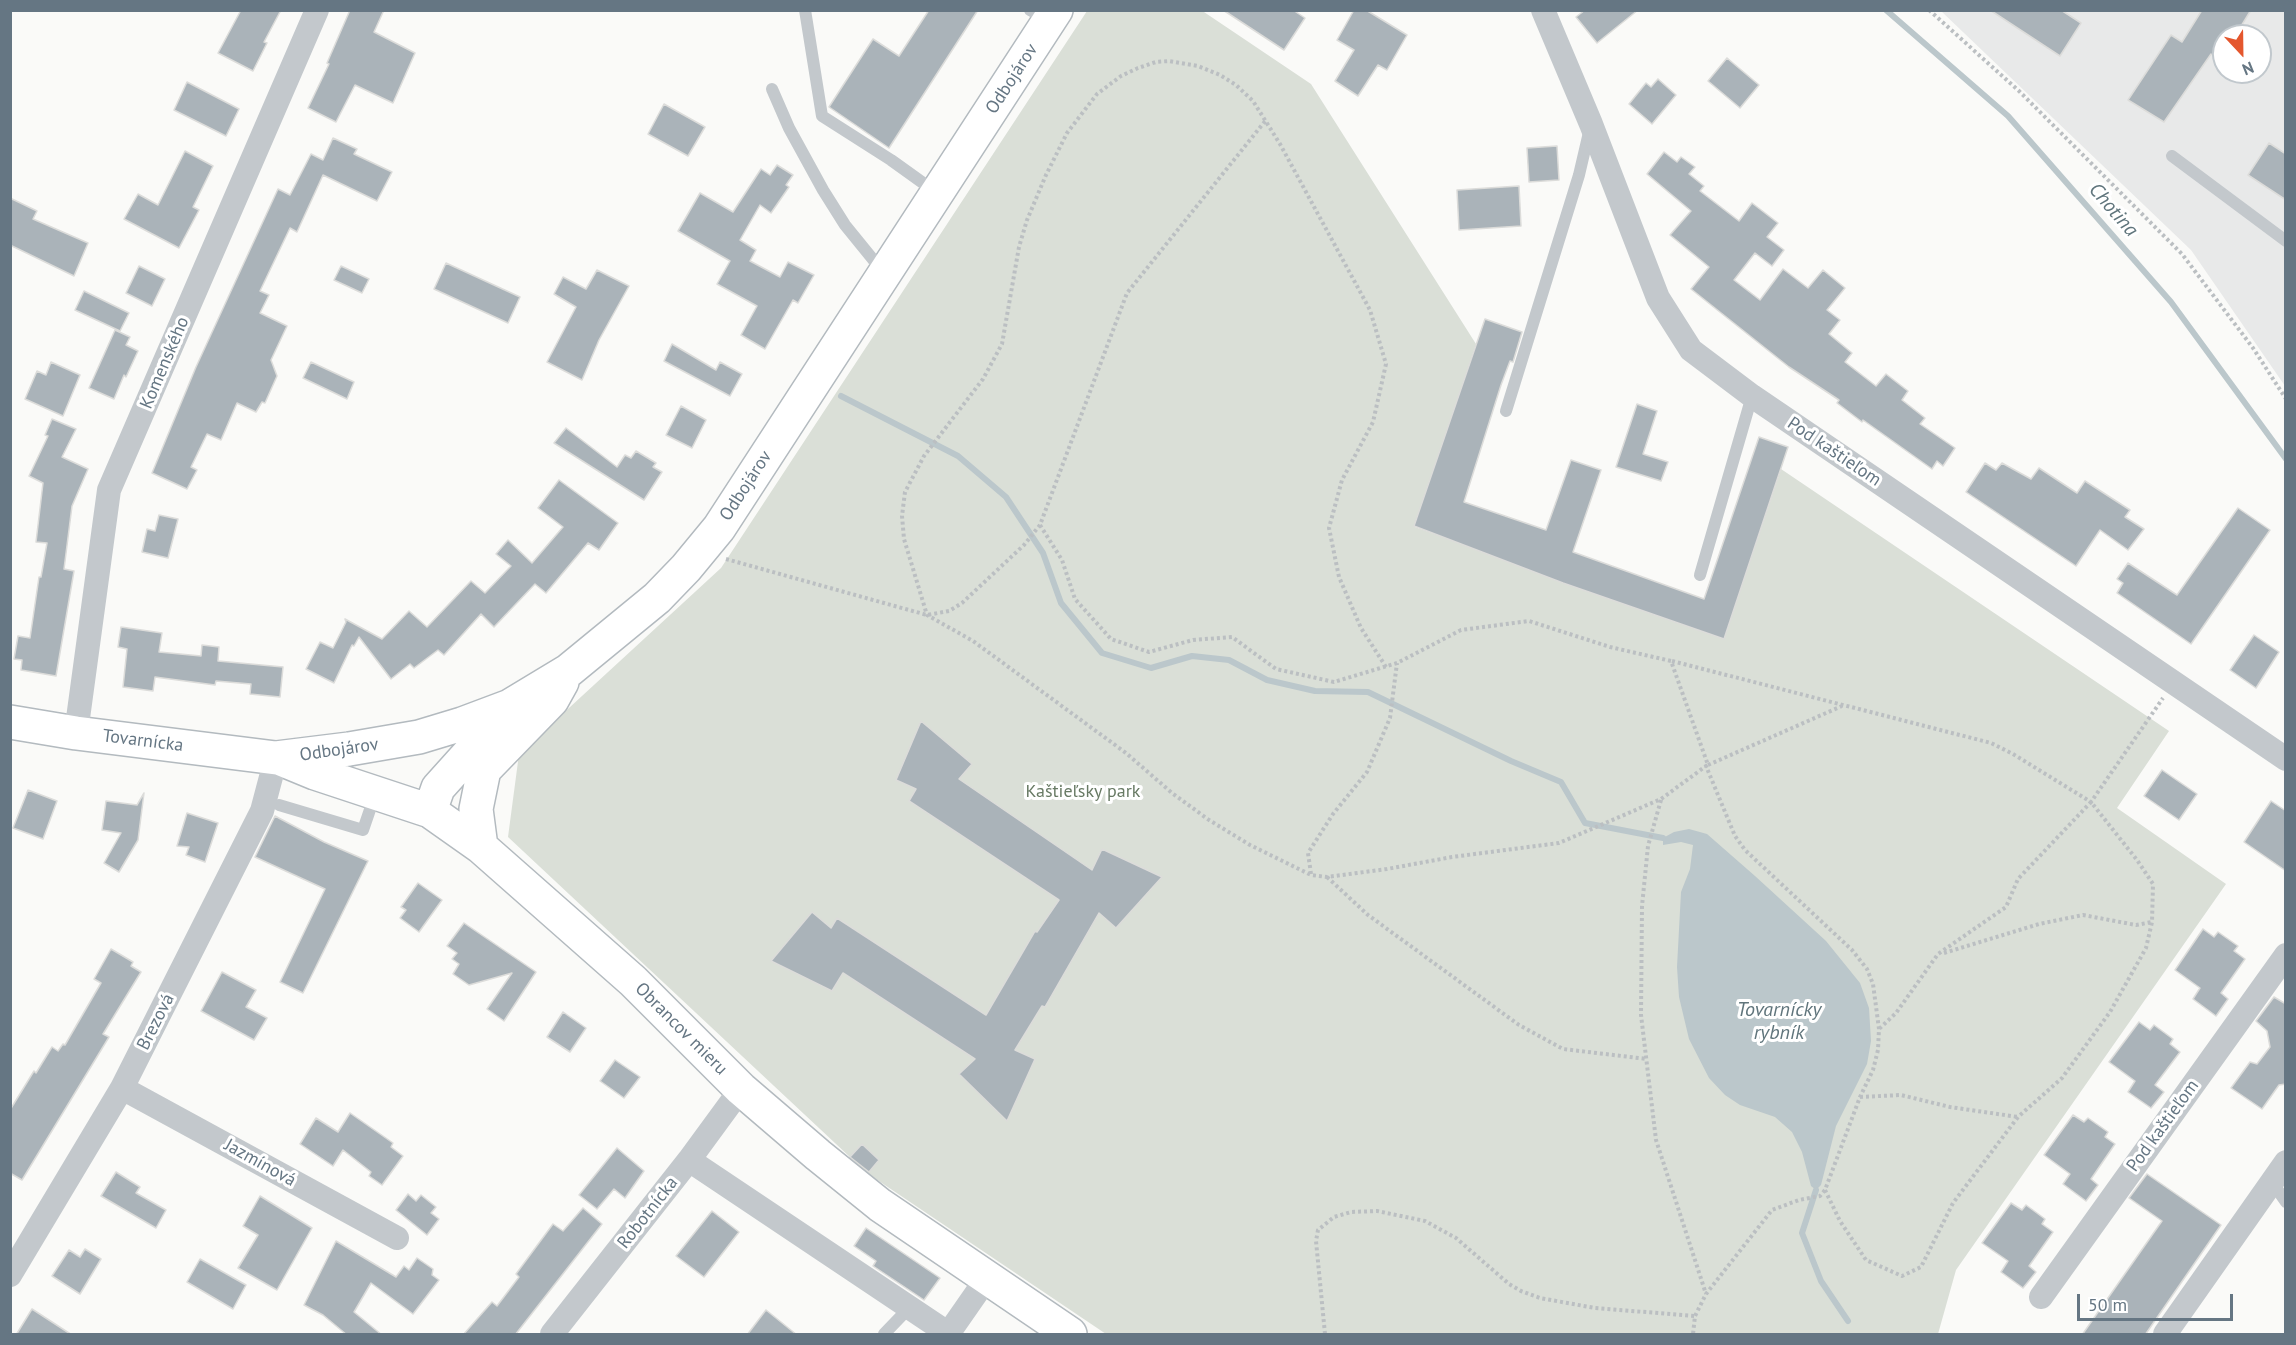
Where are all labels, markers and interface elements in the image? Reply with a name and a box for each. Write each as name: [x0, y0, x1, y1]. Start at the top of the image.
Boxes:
north arrow: [2212, 24, 2272, 84]
street label: Odbojárov: [981, 40, 1043, 118]
text: N: [2239, 58, 2257, 80]
water label: Chotina: [2083, 178, 2143, 242]
street label: Komenského: [136, 314, 194, 412]
street label: Pod kaštieľom: [1783, 413, 1885, 491]
street label: Odbojárov: [715, 447, 777, 525]
street label: Tovarnícka: [101, 725, 185, 757]
street label: Odbojárov: [298, 734, 380, 766]
park label: Kaštieľsky park: [1026, 781, 1140, 803]
street label: Obrancov mieru: [630, 978, 732, 1080]
street label: Brezová: [133, 990, 179, 1054]
water label: Tovarnícky rybník: [1737, 998, 1821, 1045]
street label: Pod kaštieľom: [2122, 1076, 2204, 1176]
street label: Jazmínová: [220, 1135, 300, 1191]
street label: Robotnícka: [613, 1173, 683, 1253]
scale bar: [2080, 1282, 2236, 1320]
text: 50 m: [2088, 1293, 2127, 1316]

